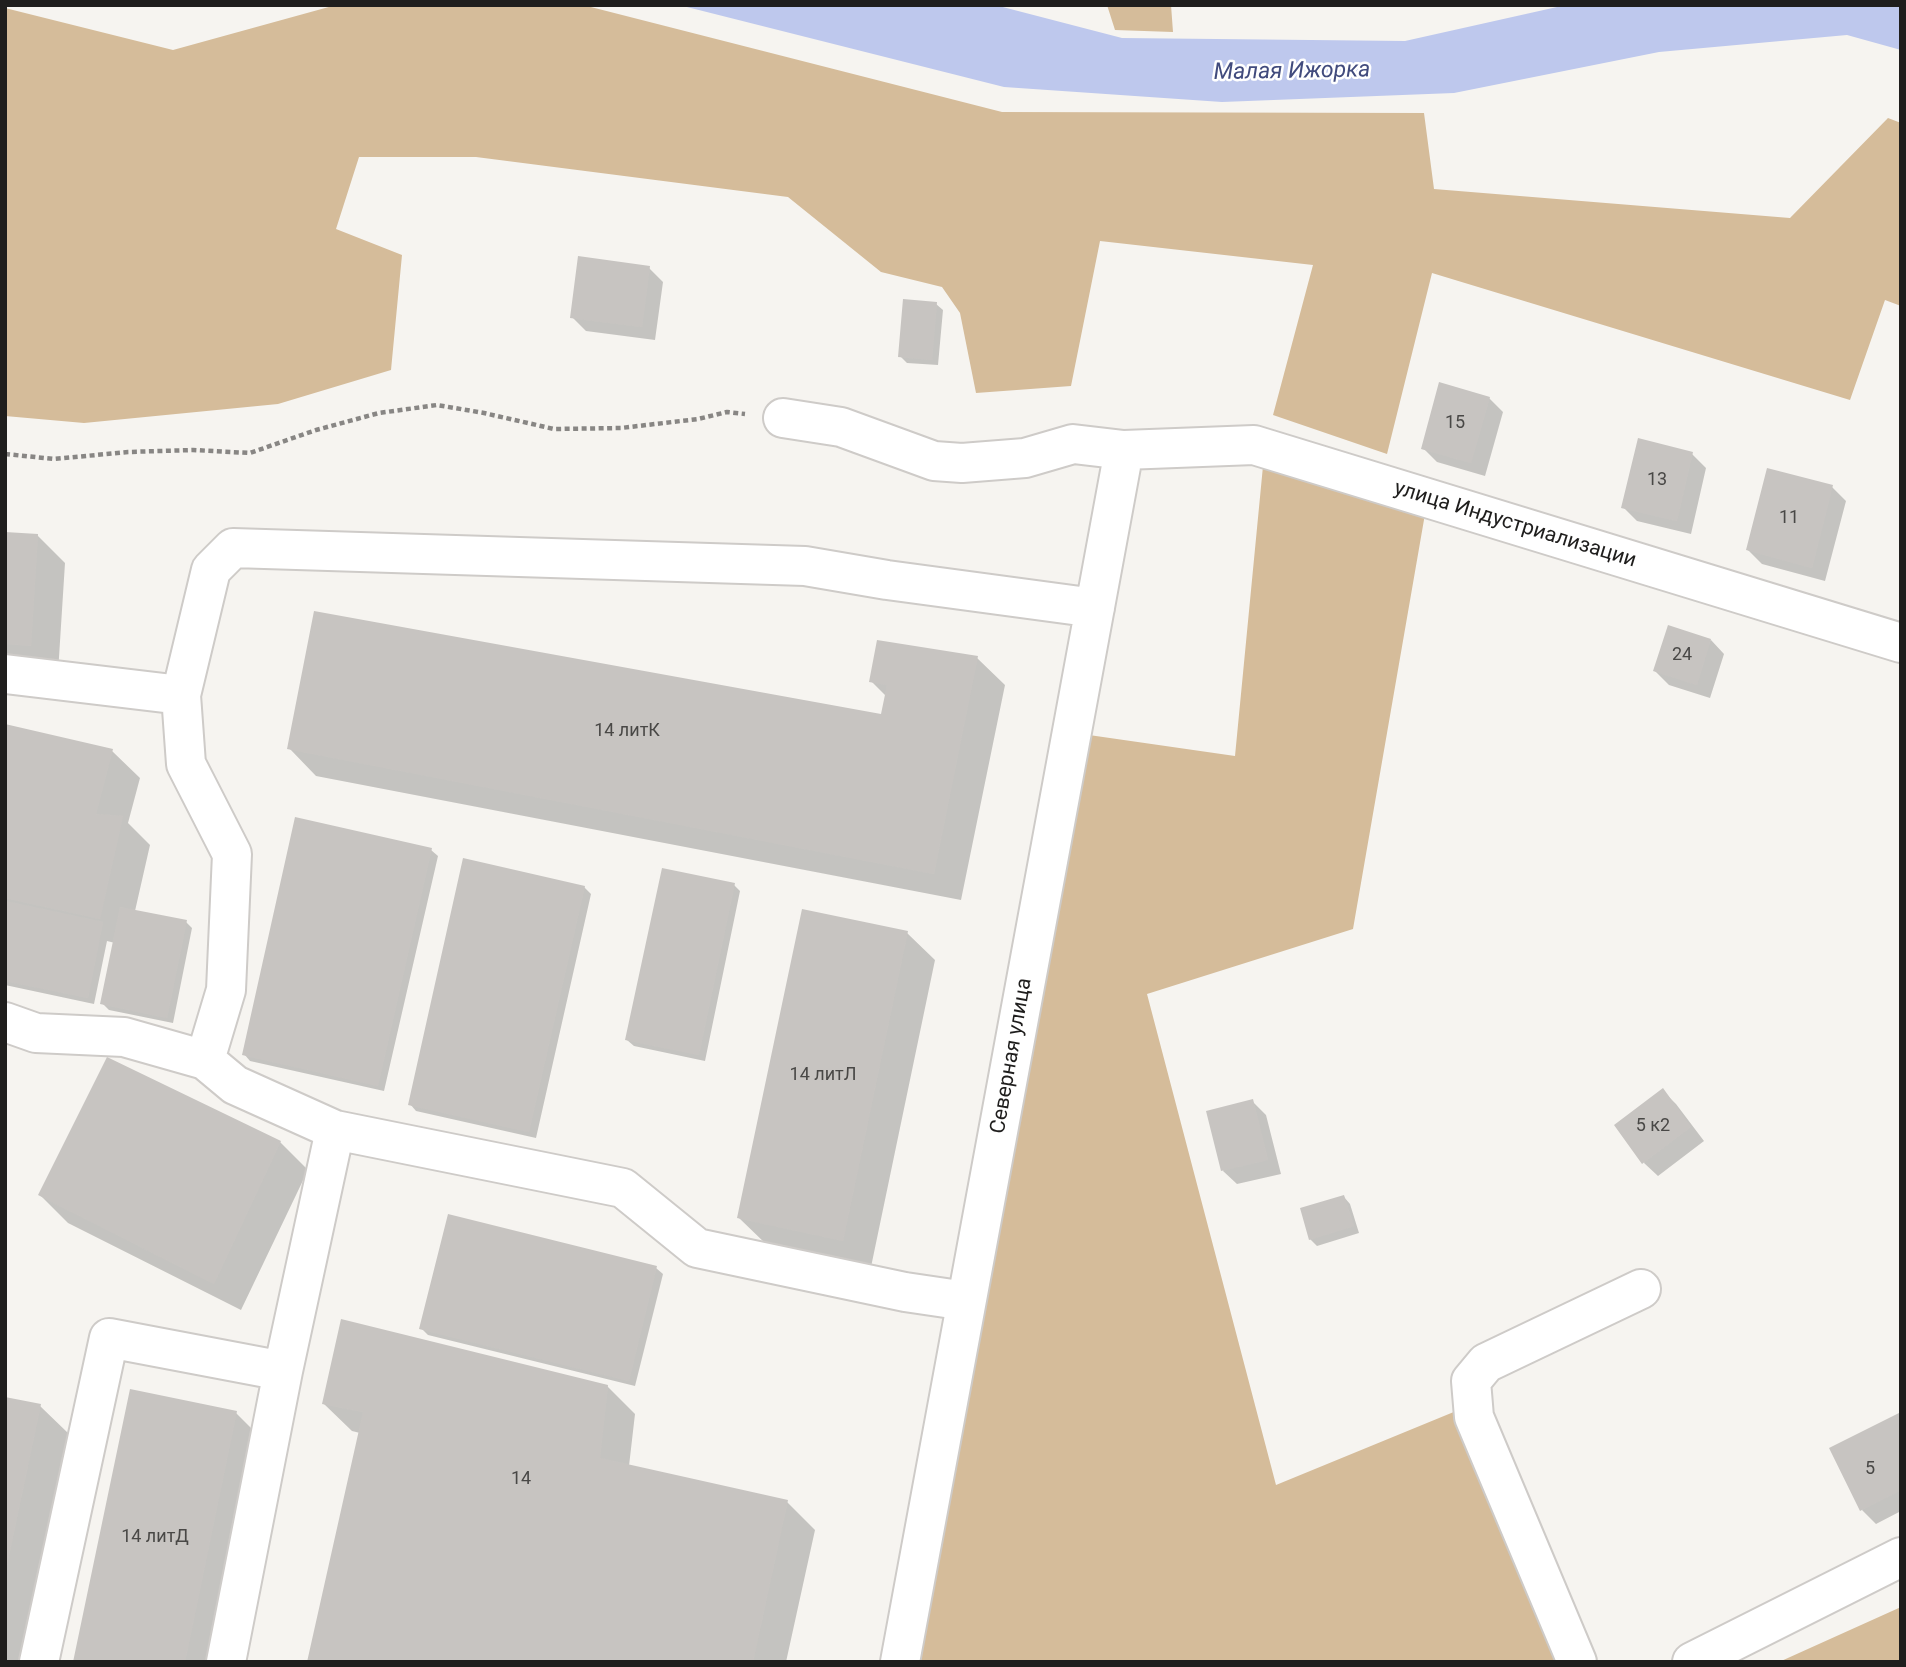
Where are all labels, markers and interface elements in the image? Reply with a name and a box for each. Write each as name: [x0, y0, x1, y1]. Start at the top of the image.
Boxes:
water label: Малая Ижорка: [1213, 57, 1371, 87]
house number: 15: [1445, 412, 1465, 434]
house number: 13: [1647, 469, 1667, 491]
street label: улица Индустриализации: [1391, 476, 1639, 574]
house number: 11: [1779, 507, 1799, 529]
house number: 24: [1672, 644, 1692, 666]
house number: 14 литК: [594, 720, 660, 742]
street label: Северная улица: [986, 976, 1038, 1136]
house number: 14 литЛ: [790, 1064, 856, 1086]
house number: 5 к2: [1636, 1115, 1670, 1137]
house number: 5: [1865, 1458, 1875, 1480]
house number: 14: [511, 1468, 531, 1490]
house number: 14 литД: [121, 1526, 189, 1548]

